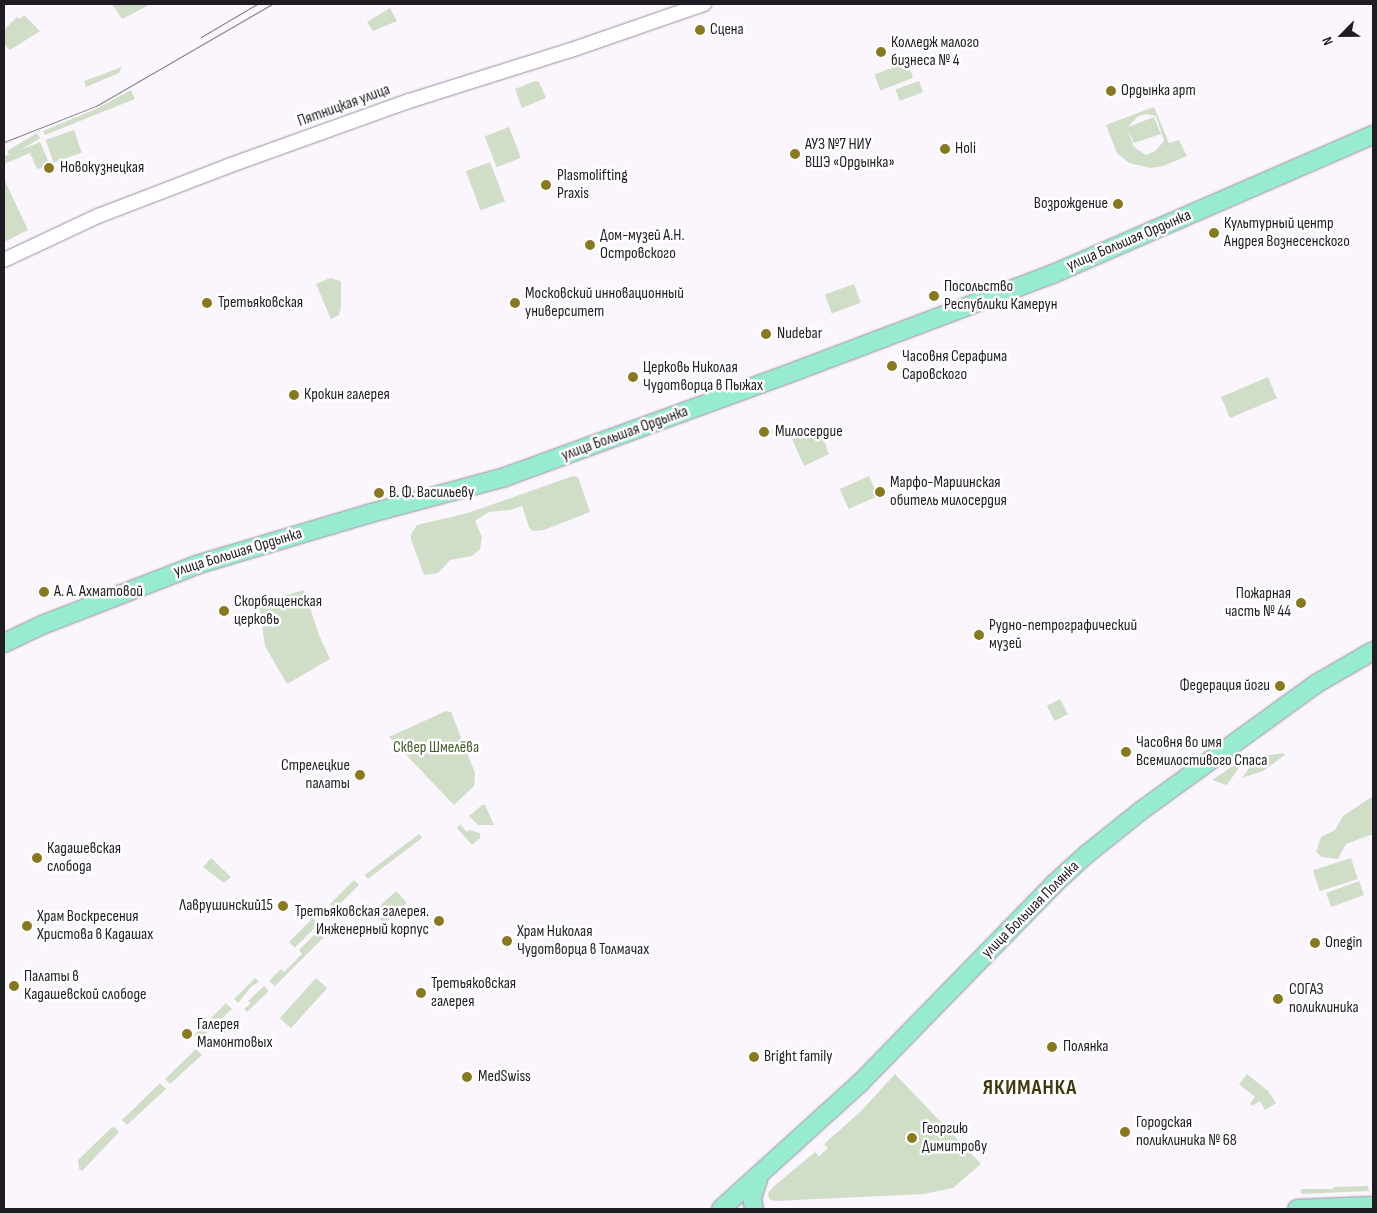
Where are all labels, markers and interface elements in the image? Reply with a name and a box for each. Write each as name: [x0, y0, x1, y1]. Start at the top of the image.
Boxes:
north arrow: [1317, 10, 1367, 60]
place label: Сцена: [710, 20, 744, 40]
marker: Сцена: [694, 24, 706, 36]
place label: Колледж малого бизнеса № 4: [891, 33, 979, 71]
text: N: [1318, 34, 1337, 48]
marker: Колледж малого бизнеса № 4: [875, 46, 887, 58]
street label: Пятницкая улица: [295, 80, 393, 132]
place label: Ордынка арт: [1121, 81, 1196, 101]
marker: Ордынка арт: [1105, 85, 1117, 97]
place label: АУЗ №7 НИУ ВШЭ «Ордынка»: [805, 135, 895, 173]
place label: Holi: [955, 139, 976, 159]
marker: Holi: [939, 143, 951, 155]
marker: АУЗ №7 НИУ ВШЭ «Ордынка»: [789, 148, 801, 160]
place label: Новокузнецкая: [60, 158, 144, 178]
marker: Новокузнецкая: [42, 161, 56, 175]
place label: Plasmolifting Praxis: [557, 166, 628, 204]
marker: Plasmolifting Praxis: [539, 178, 553, 192]
place label: Возрождение: [1034, 194, 1108, 214]
marker: Возрождение: [1112, 198, 1124, 210]
street label: улица Большая Ордынка: [1064, 206, 1194, 276]
place label: Культурный центр Андрея Вознесенского: [1224, 214, 1350, 252]
place label: Дом-музей А.Н. Островского: [600, 226, 684, 264]
marker: Культурный центр Андрея Вознесенского: [1208, 227, 1220, 239]
marker: Дом-музей А.Н. Островского: [584, 239, 596, 251]
place label: Посольство Республики Камерун: [944, 277, 1057, 315]
place label: Московский инновационный университет: [525, 284, 684, 322]
marker: Посольство Республики Камерун: [928, 290, 940, 302]
place label: Третьяковская: [218, 293, 303, 313]
marker: Третьяковская: [200, 296, 214, 310]
marker: Московский инновационный университет: [509, 297, 521, 309]
place label: Nudebar: [777, 324, 822, 344]
marker: Nudebar: [759, 327, 773, 341]
place label: Часовня Серафима Саровского: [902, 347, 1007, 385]
place label: Церковь Николая Чудотворца в Пыжах: [643, 358, 763, 396]
marker: Часовня Серафима Саровского: [886, 360, 898, 372]
marker: Церковь Николая Чудотворца в Пыжах: [627, 371, 639, 383]
place label: Крокин галерея: [304, 385, 390, 405]
marker: Крокин галерея: [288, 389, 300, 401]
street label: улица Большая Ордынка: [559, 402, 691, 466]
place label: Милосердие: [775, 422, 843, 442]
marker: Милосердие: [757, 425, 771, 439]
place label: Марфо-Мариинская обитель милосердия: [890, 473, 1007, 511]
place label: В. Ф. Васильеву: [389, 483, 474, 503]
marker: Марфо-Мариинская обитель милосердия: [874, 486, 886, 498]
marker: В. Ф. Васильеву: [373, 487, 385, 499]
street label: улица Большая Ордынка: [171, 524, 305, 582]
place label: А. А. Ахматовой: [54, 582, 143, 602]
place label: Пожарная часть № 44: [1225, 584, 1291, 622]
marker: А. А. Ахматовой: [38, 586, 50, 598]
place label: Скорбященская церковь: [234, 592, 322, 630]
marker: Пожарная часть № 44: [1295, 597, 1307, 609]
marker: Скорбященская церковь: [218, 605, 230, 617]
place label: Рудно-петрографический музей: [989, 616, 1137, 654]
marker: Рудно-петрографический музей: [973, 629, 985, 641]
place label: Федерация йоги: [1179, 676, 1270, 696]
marker: Федерация йоги: [1274, 680, 1286, 692]
place label: Часовня во имя Всемилостивого Спаса: [1136, 733, 1267, 771]
park label: Сквер Шмелёва: [393, 738, 479, 758]
marker: Часовня во имя Всемилостивого Спаса: [1120, 746, 1132, 758]
place label: Стрелецкие палаты: [281, 756, 350, 794]
marker: Стрелецкие палаты: [354, 769, 366, 781]
place label: Кадашевская слобода: [47, 839, 121, 877]
marker: Кадашевская слобода: [31, 852, 43, 864]
street label: улица Большая Полянка: [978, 857, 1084, 963]
place label: Лаврушинский15: [179, 896, 273, 916]
marker: Лаврушинский15: [277, 900, 289, 912]
place label: Третьяковская галерея. Инженерный корпус: [295, 902, 429, 940]
place label: Храм Воскресения Христова в Кадашах: [37, 907, 153, 945]
marker: Третьяковская галерея. Инженерный корпус: [433, 915, 445, 927]
marker: Храм Воскресения Христова в Кадашах: [21, 920, 33, 932]
place label: Храм Николая Чудотворца в Толмачах: [517, 922, 649, 960]
place label: Onegin: [1325, 933, 1362, 953]
marker: Храм Николая Чудотворца в Толмачах: [501, 935, 513, 947]
marker: Onegin: [1309, 937, 1321, 949]
place label: Палаты в Кадашевской слободе: [24, 967, 147, 1005]
place label: Третьяковская галерея: [431, 974, 516, 1012]
marker: Палаты в Кадашевской слободе: [8, 980, 20, 992]
place label: СОГАЗ поликлиника: [1289, 980, 1359, 1018]
marker: Третьяковская галерея: [415, 987, 427, 999]
marker: СОГАЗ поликлиника: [1271, 992, 1285, 1006]
place label: Галерея Мамонтовых: [197, 1015, 272, 1053]
marker: Галерея Мамонтовых: [181, 1028, 193, 1040]
place label: Полянка: [1063, 1037, 1108, 1057]
marker: Полянка: [1045, 1040, 1059, 1054]
place label: Bright family: [764, 1047, 832, 1067]
marker: Bright family: [748, 1051, 760, 1063]
place label: MedSwiss: [478, 1067, 531, 1087]
marker: MedSwiss: [460, 1070, 474, 1084]
district label: ЯКИМАНКА: [982, 1075, 1078, 1101]
place label: Городская поликлиника № 68: [1136, 1113, 1237, 1151]
place label: Георгию Димитрову: [922, 1119, 987, 1157]
marker: Городская поликлиника № 68: [1118, 1125, 1132, 1139]
marker: Георгию Димитрову: [906, 1132, 918, 1144]

